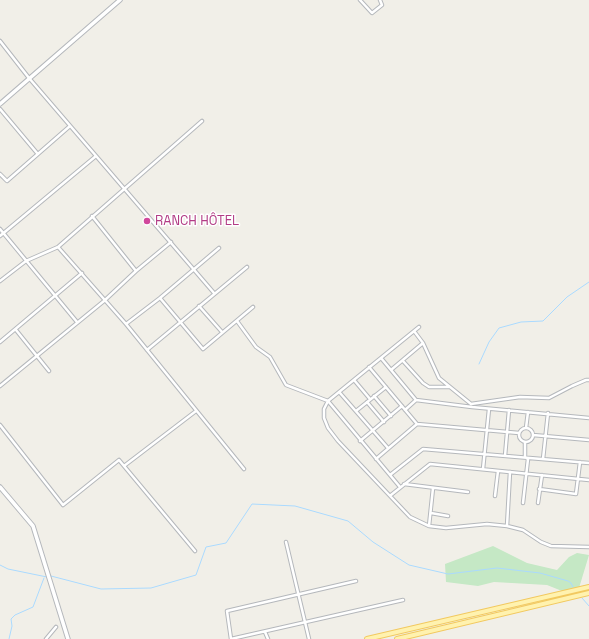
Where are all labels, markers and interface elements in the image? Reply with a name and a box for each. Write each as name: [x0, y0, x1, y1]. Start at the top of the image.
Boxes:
place label: RANCH HÔTEL: [155, 213, 239, 229]
marker: RANCH HÔTEL: [142, 216, 152, 226]

